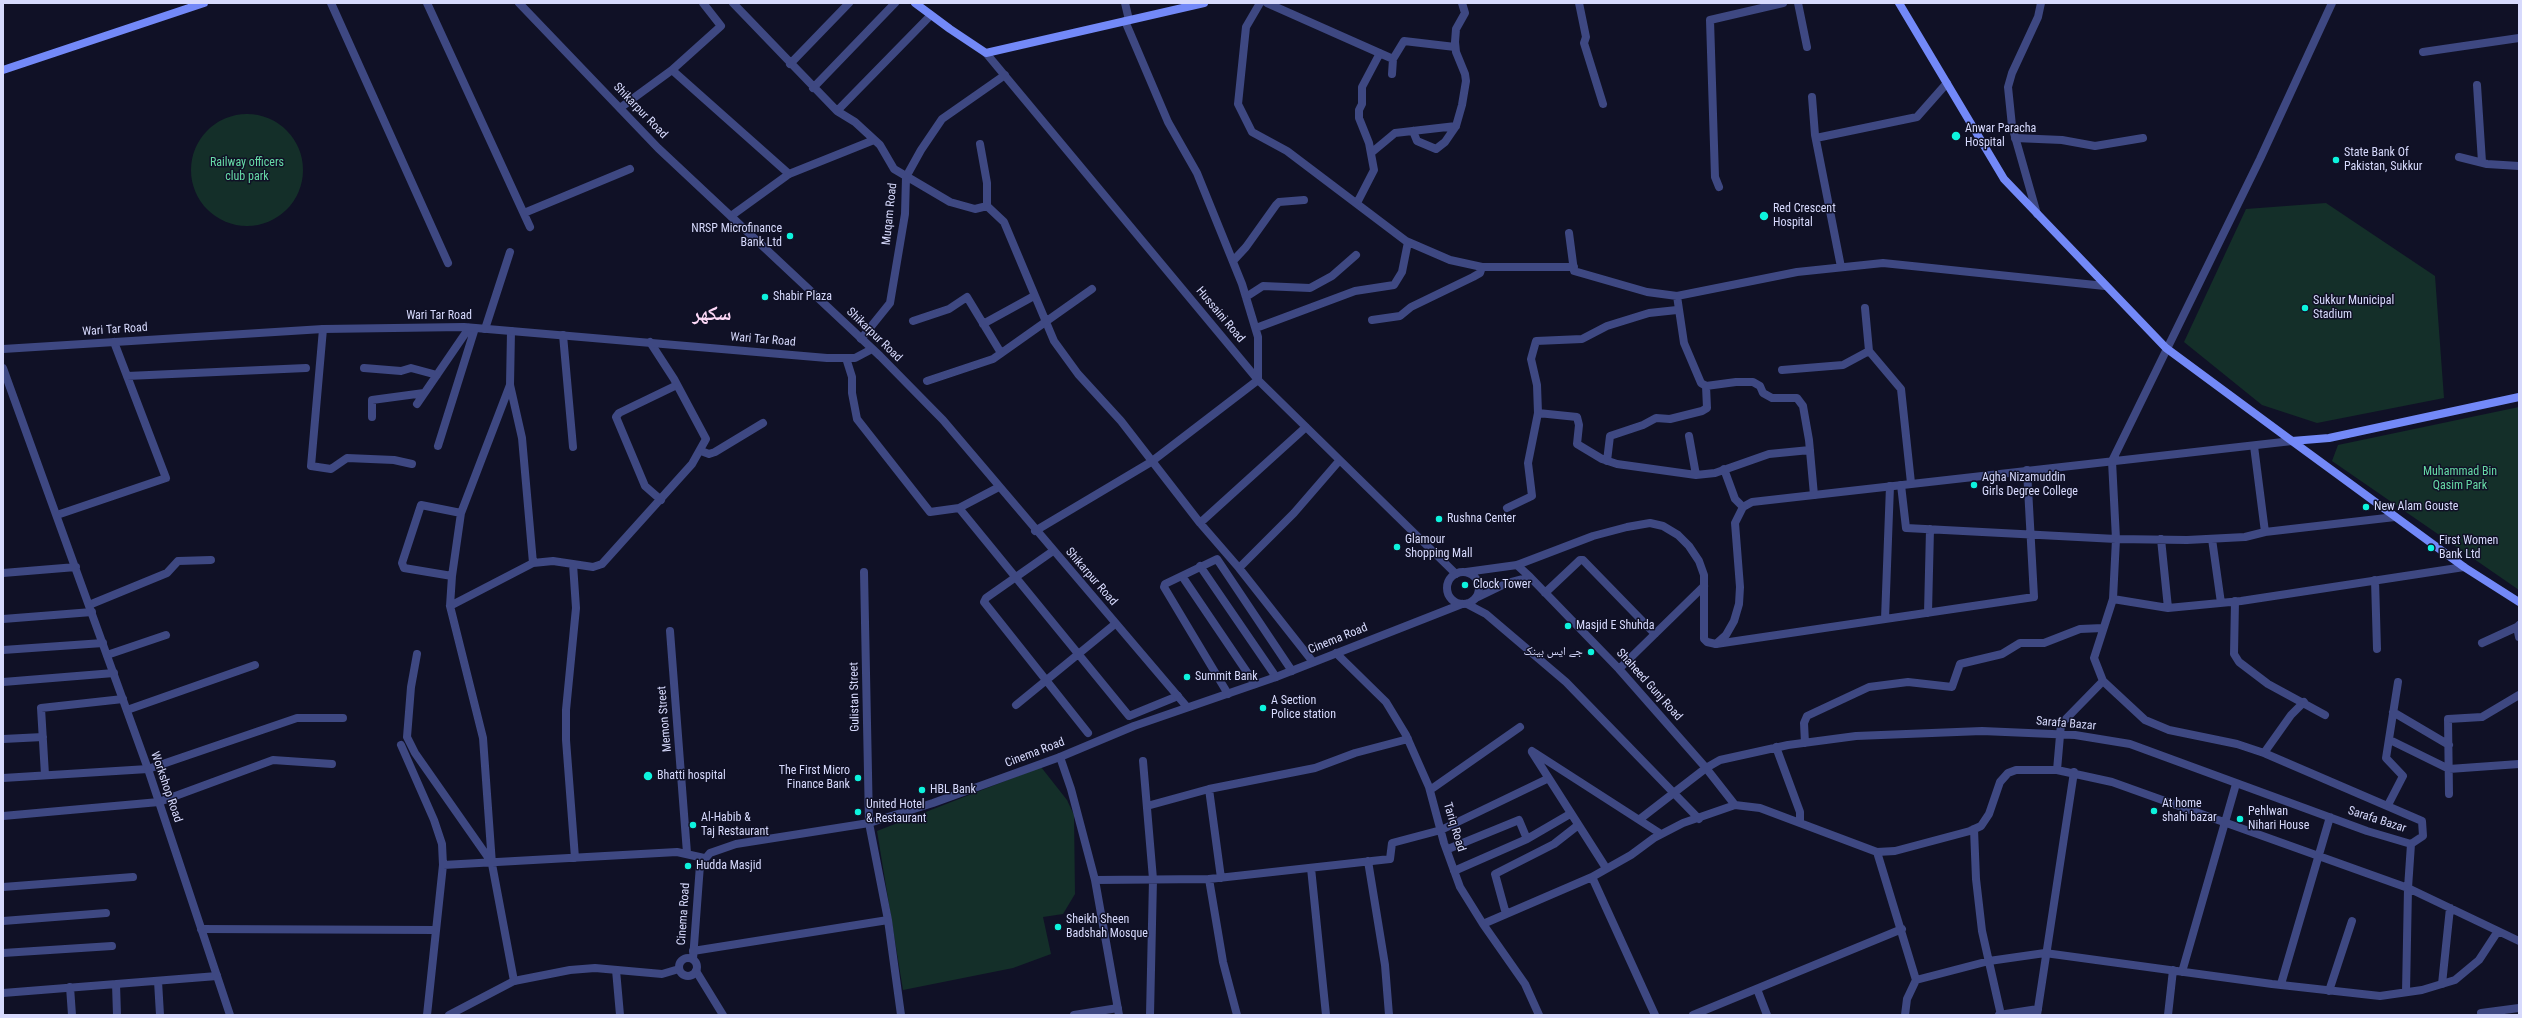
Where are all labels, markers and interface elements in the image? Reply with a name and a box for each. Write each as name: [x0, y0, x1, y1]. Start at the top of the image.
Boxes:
street label: Shikarpur Road: [610, 80, 670, 142]
place label: Anwar Paracha Hospital: [1965, 122, 2036, 150]
marker: Anwar Paracha Hospital: [1950, 130, 1962, 142]
place label: State Bank Of Pakistan, Sukkur: [2344, 146, 2422, 174]
marker: State Bank Of Pakistan, Sukkur: [2331, 155, 2341, 165]
park label: Railway officers club park: [210, 156, 284, 184]
street label: Muqam Road: [880, 182, 900, 246]
place label: Red Crescent Hospital: [1773, 202, 1836, 230]
marker: Red Crescent Hospital: [1758, 210, 1770, 222]
place label: NRSP Microfinance Bank Ltd: [691, 222, 782, 250]
marker: NRSP Microfinance Bank Ltd: [785, 231, 795, 241]
street label: Hussaini Road: [1193, 284, 1247, 346]
place label: Shabir Plaza: [773, 290, 832, 304]
marker: Shabir Plaza: [760, 292, 770, 302]
place label: Sukkur Municipal Stadium: [2313, 294, 2394, 322]
district label: سکھر: [692, 303, 732, 327]
marker: Sukkur Municipal Stadium: [2300, 303, 2310, 313]
street label: Shikarpur Road: [843, 305, 905, 365]
street label: Wari Tar Road: [406, 309, 472, 323]
street label: Wari Tar Road: [82, 321, 148, 339]
street label: Wari Tar Road: [730, 330, 796, 350]
park label: Muhammad Bin Qasim Park: [2423, 465, 2497, 493]
place label: Agha Nizamuddin Girls Degree College: [1982, 471, 2078, 499]
marker: Agha Nizamuddin Girls Degree College: [1969, 480, 1979, 490]
place label: New Alam Gouste: [2374, 500, 2458, 514]
marker: New Alam Gouste: [2361, 502, 2371, 512]
place label: Rushna Center: [1447, 512, 1516, 526]
marker: Rushna Center: [1434, 514, 1444, 524]
place label: Glamour Shopping Mall: [1405, 533, 1472, 561]
place label: First Women Bank Ltd: [2439, 534, 2498, 562]
marker: Glamour Shopping Mall: [1392, 542, 1402, 552]
marker: First Women Bank Ltd: [2426, 543, 2436, 553]
street label: Shikarpur Road: [1062, 545, 1120, 609]
place label: Clock Tower: [1473, 578, 1531, 592]
marker: Clock Tower: [1460, 580, 1470, 590]
place label: Masjid E Shuhda: [1576, 619, 1654, 633]
street label: Cinema Road: [1306, 621, 1370, 657]
marker: Masjid E Shuhda: [1563, 621, 1573, 631]
place label: جے ایس بینک: [1524, 645, 1583, 659]
street label: Shaheed Gunj Road: [1613, 646, 1685, 724]
marker: جے ایس بینک: [1586, 647, 1596, 657]
street label: Gulistan Street: [847, 662, 863, 732]
place label: Summit Bank: [1195, 670, 1258, 684]
marker: Summit Bank: [1182, 672, 1192, 682]
street label: Memon Street: [655, 685, 675, 753]
place label: A Section Police station: [1271, 694, 1336, 722]
marker: A Section Police station: [1258, 703, 1268, 713]
street label: Sarafa Bazar: [2035, 714, 2097, 734]
street label: Cinema Road: [1003, 735, 1067, 771]
street label: Workshop Road: [147, 750, 185, 824]
place label: The First Micro Finance Bank: [779, 764, 850, 792]
place label: Bhatti hospital: [657, 769, 726, 783]
marker: Bhatti hospital: [642, 770, 654, 782]
marker: The First Micro Finance Bank: [853, 773, 863, 783]
place label: HBL Bank: [930, 783, 976, 797]
marker: HBL Bank: [917, 785, 927, 795]
place label: At home shahi bazar: [2162, 797, 2217, 825]
place label: United Hotel & Restaurant: [866, 798, 926, 826]
street label: Tariq Road: [1440, 801, 1468, 853]
street label: Sarafa Bazar: [2346, 804, 2408, 836]
place label: Pehlwan Nihari House: [2248, 805, 2309, 833]
marker: At home shahi bazar: [2149, 806, 2159, 816]
marker: United Hotel & Restaurant: [853, 807, 863, 817]
place label: Al-Habib & Taj Restaurant: [701, 811, 769, 839]
marker: Pehlwan Nihari House: [2235, 814, 2245, 824]
marker: Al-Habib & Taj Restaurant: [688, 820, 698, 830]
place label: Hudda Masjid: [696, 859, 761, 873]
marker: Hudda Masjid: [683, 861, 693, 871]
street label: Cinema Road: [675, 882, 693, 946]
place label: Sheikh Sheen Badshah Mosque: [1066, 913, 1148, 941]
marker: Sheikh Sheen Badshah Mosque: [1053, 922, 1063, 932]

